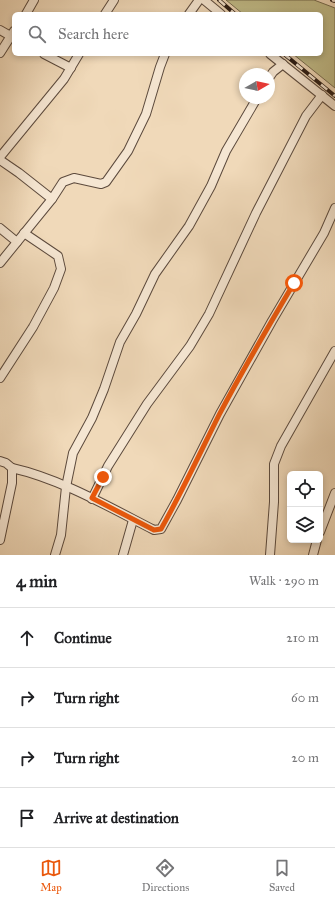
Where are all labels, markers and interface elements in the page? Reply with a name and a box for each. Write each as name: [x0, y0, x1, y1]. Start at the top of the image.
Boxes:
search box: [12, 12, 323, 56]
icon: search: [26, 23, 48, 45]
text: Search here: [58, 25, 129, 43]
north arrow: [239, 68, 275, 104]
route start: [285, 274, 303, 292]
route end: [94, 468, 112, 486]
map controls: [287, 471, 323, 543]
button: locate: [287, 471, 323, 507]
button: layers: [287, 507, 323, 543]
text: 4 min: [16, 571, 57, 592]
text: Walk · 290 m: [249, 573, 319, 589]
icon: ahead: [16, 627, 38, 649]
text: Continue: [54, 629, 112, 647]
text: 210 m: [286, 630, 319, 646]
icon: right: [16, 687, 38, 709]
text: Turn right: [54, 689, 119, 707]
text: 60 m: [291, 690, 319, 706]
icon: right: [16, 747, 38, 769]
text: Turn right: [54, 749, 119, 767]
text: 20 m: [291, 750, 319, 766]
icon: arrive: [16, 807, 38, 829]
text: Arrive at destination: [54, 809, 179, 827]
tab: Map: [40, 857, 62, 894]
tab: Directions: [142, 857, 189, 894]
tab: Saved: [269, 857, 295, 894]

